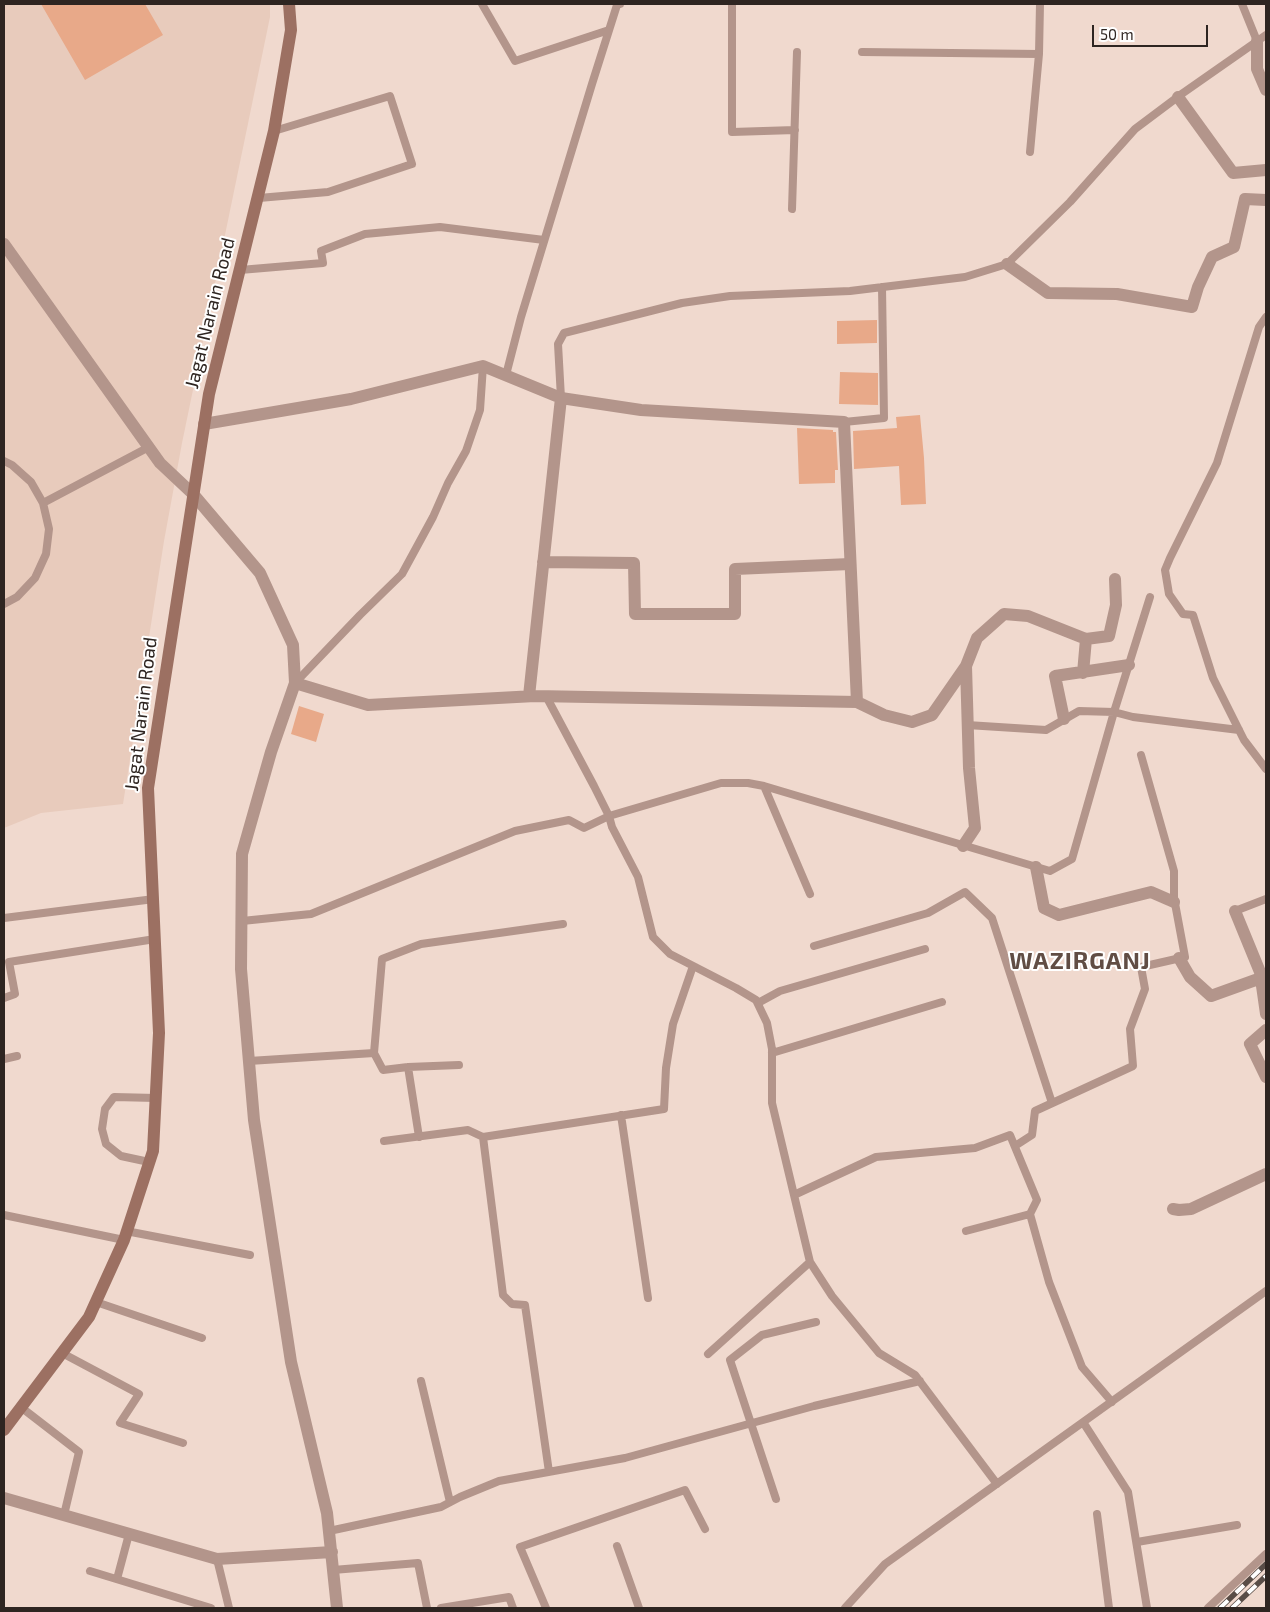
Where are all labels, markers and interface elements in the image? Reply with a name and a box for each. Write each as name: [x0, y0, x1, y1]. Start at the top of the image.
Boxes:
scale bar: [1095, 15, 1211, 47]
text: 50 m: [1100, 25, 1134, 43]
street label: Jagat Narain Road: [180, 235, 240, 391]
street label: Jagat Narain Road: [120, 636, 162, 792]
district label: WAZIRGANJ: [1008, 947, 1152, 975]

